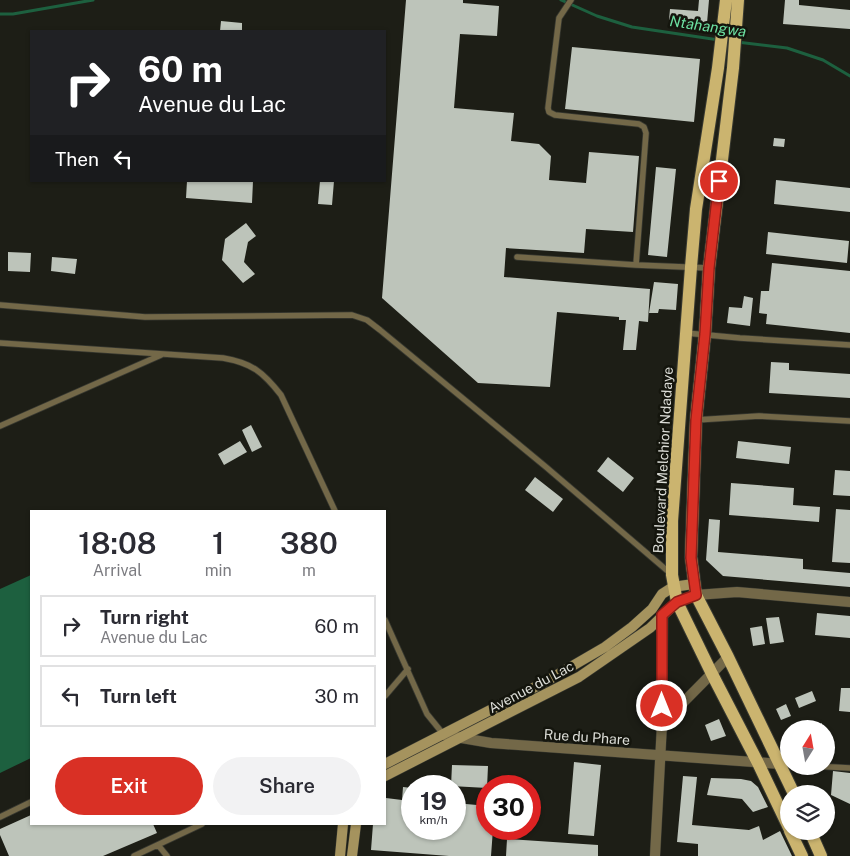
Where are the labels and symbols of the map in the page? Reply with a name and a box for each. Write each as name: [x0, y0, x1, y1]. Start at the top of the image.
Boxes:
water label: Ntahangwa: [669, 12, 747, 40]
pin: [698, 160, 740, 202]
street label: Boulevard Melchior Ndadaye: [650, 366, 676, 554]
street label: Avenue du Lac: [486, 658, 576, 716]
position arrow: [635, 679, 687, 731]
north arrow: [780, 720, 835, 775]
street label: Rue du Phare: [543, 726, 631, 748]
speed limit sign: 30: [476, 775, 541, 840]

